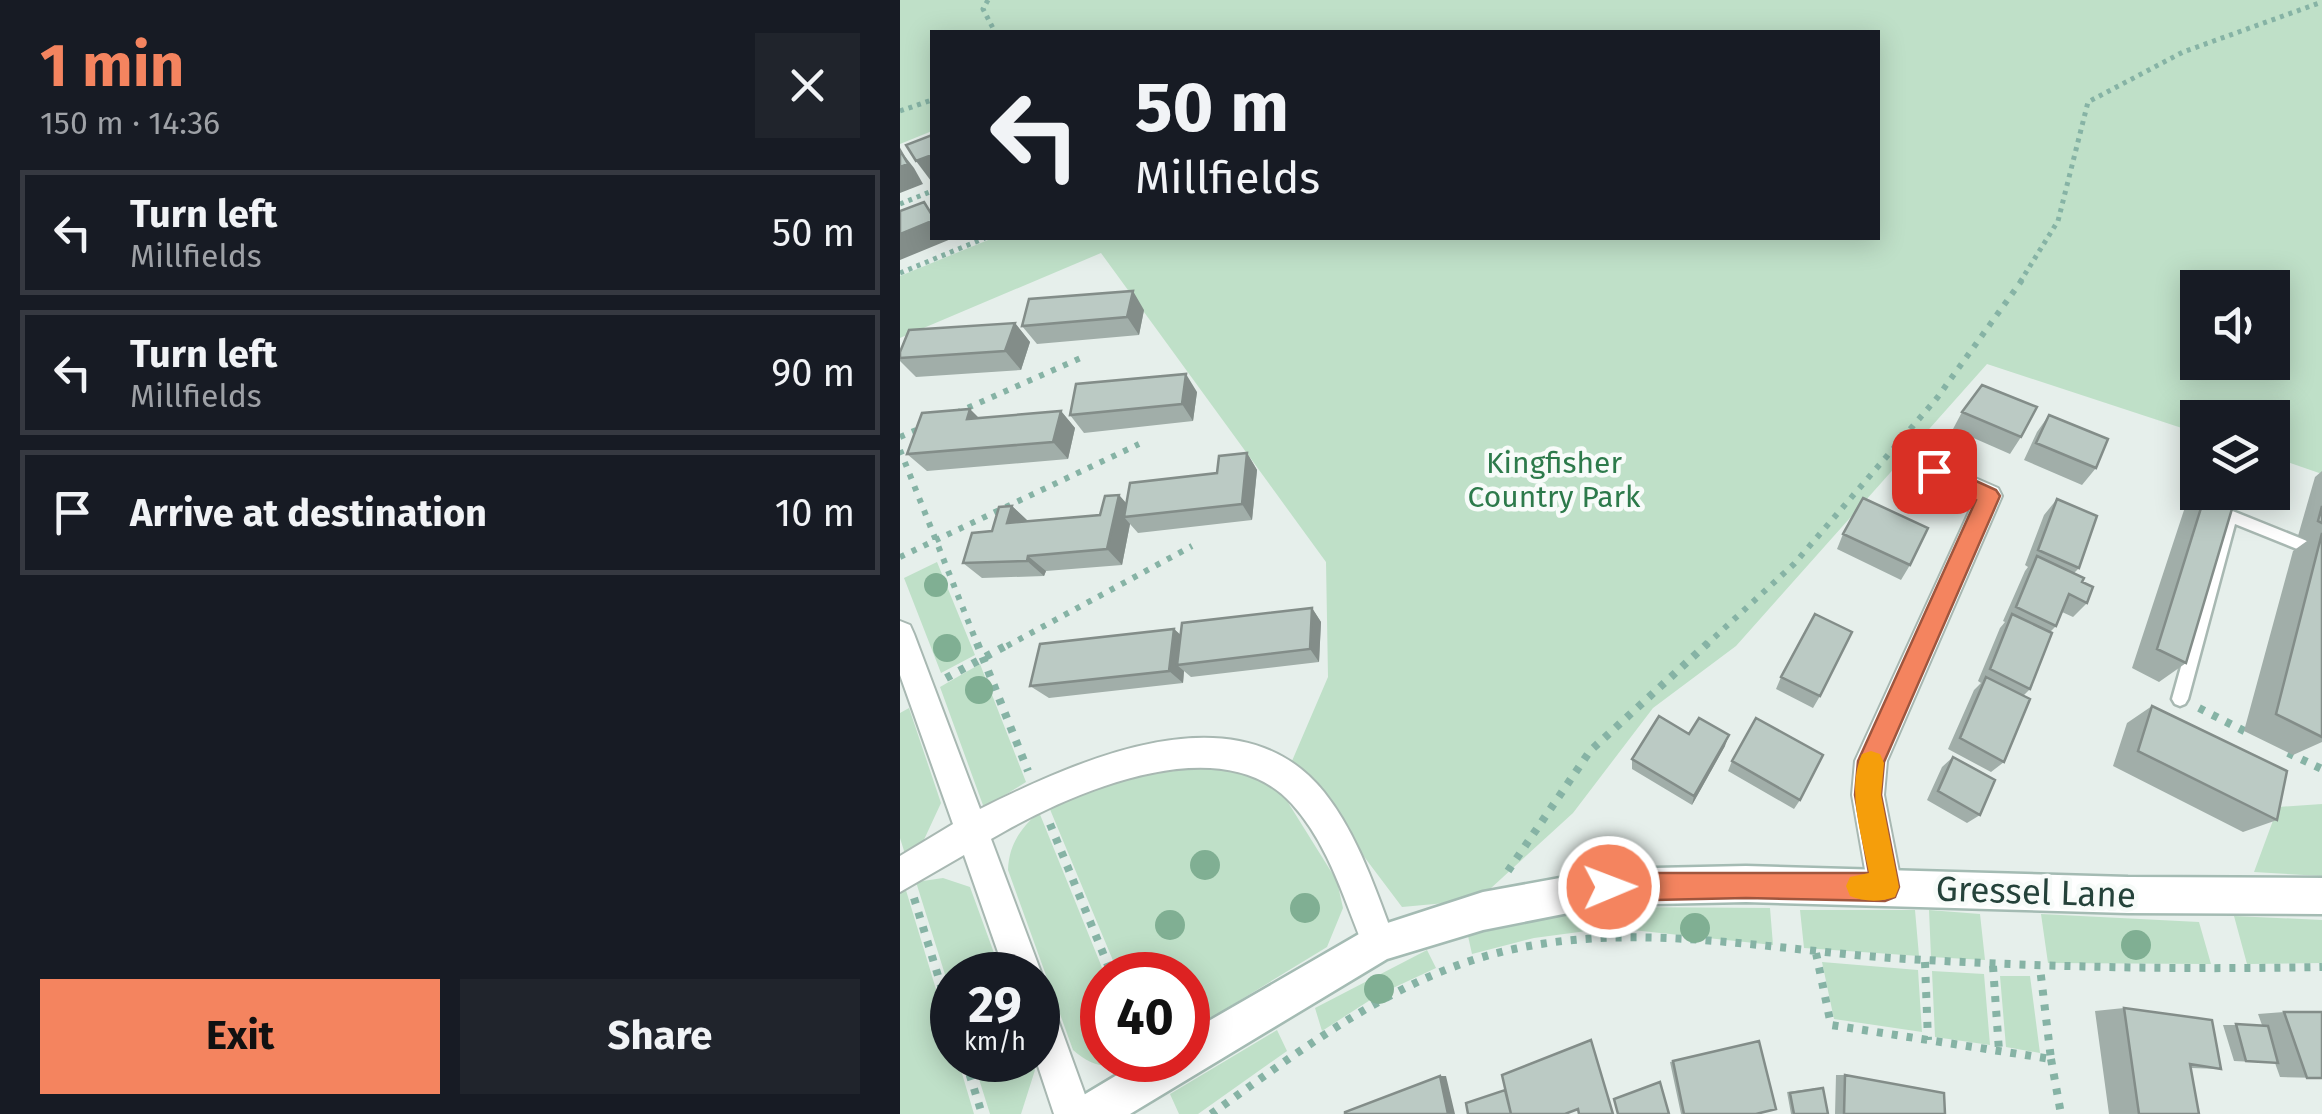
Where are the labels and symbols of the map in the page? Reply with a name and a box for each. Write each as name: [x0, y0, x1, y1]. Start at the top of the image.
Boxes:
pin: [1892, 429, 1977, 514]
park label: Kingfisher Country Park: [1468, 445, 1641, 515]
position arrow: [1557, 835, 1661, 939]
street label: Gressel Lane: [1935, 868, 2137, 916]
speed limit sign: 40: [1080, 952, 1210, 1082]

